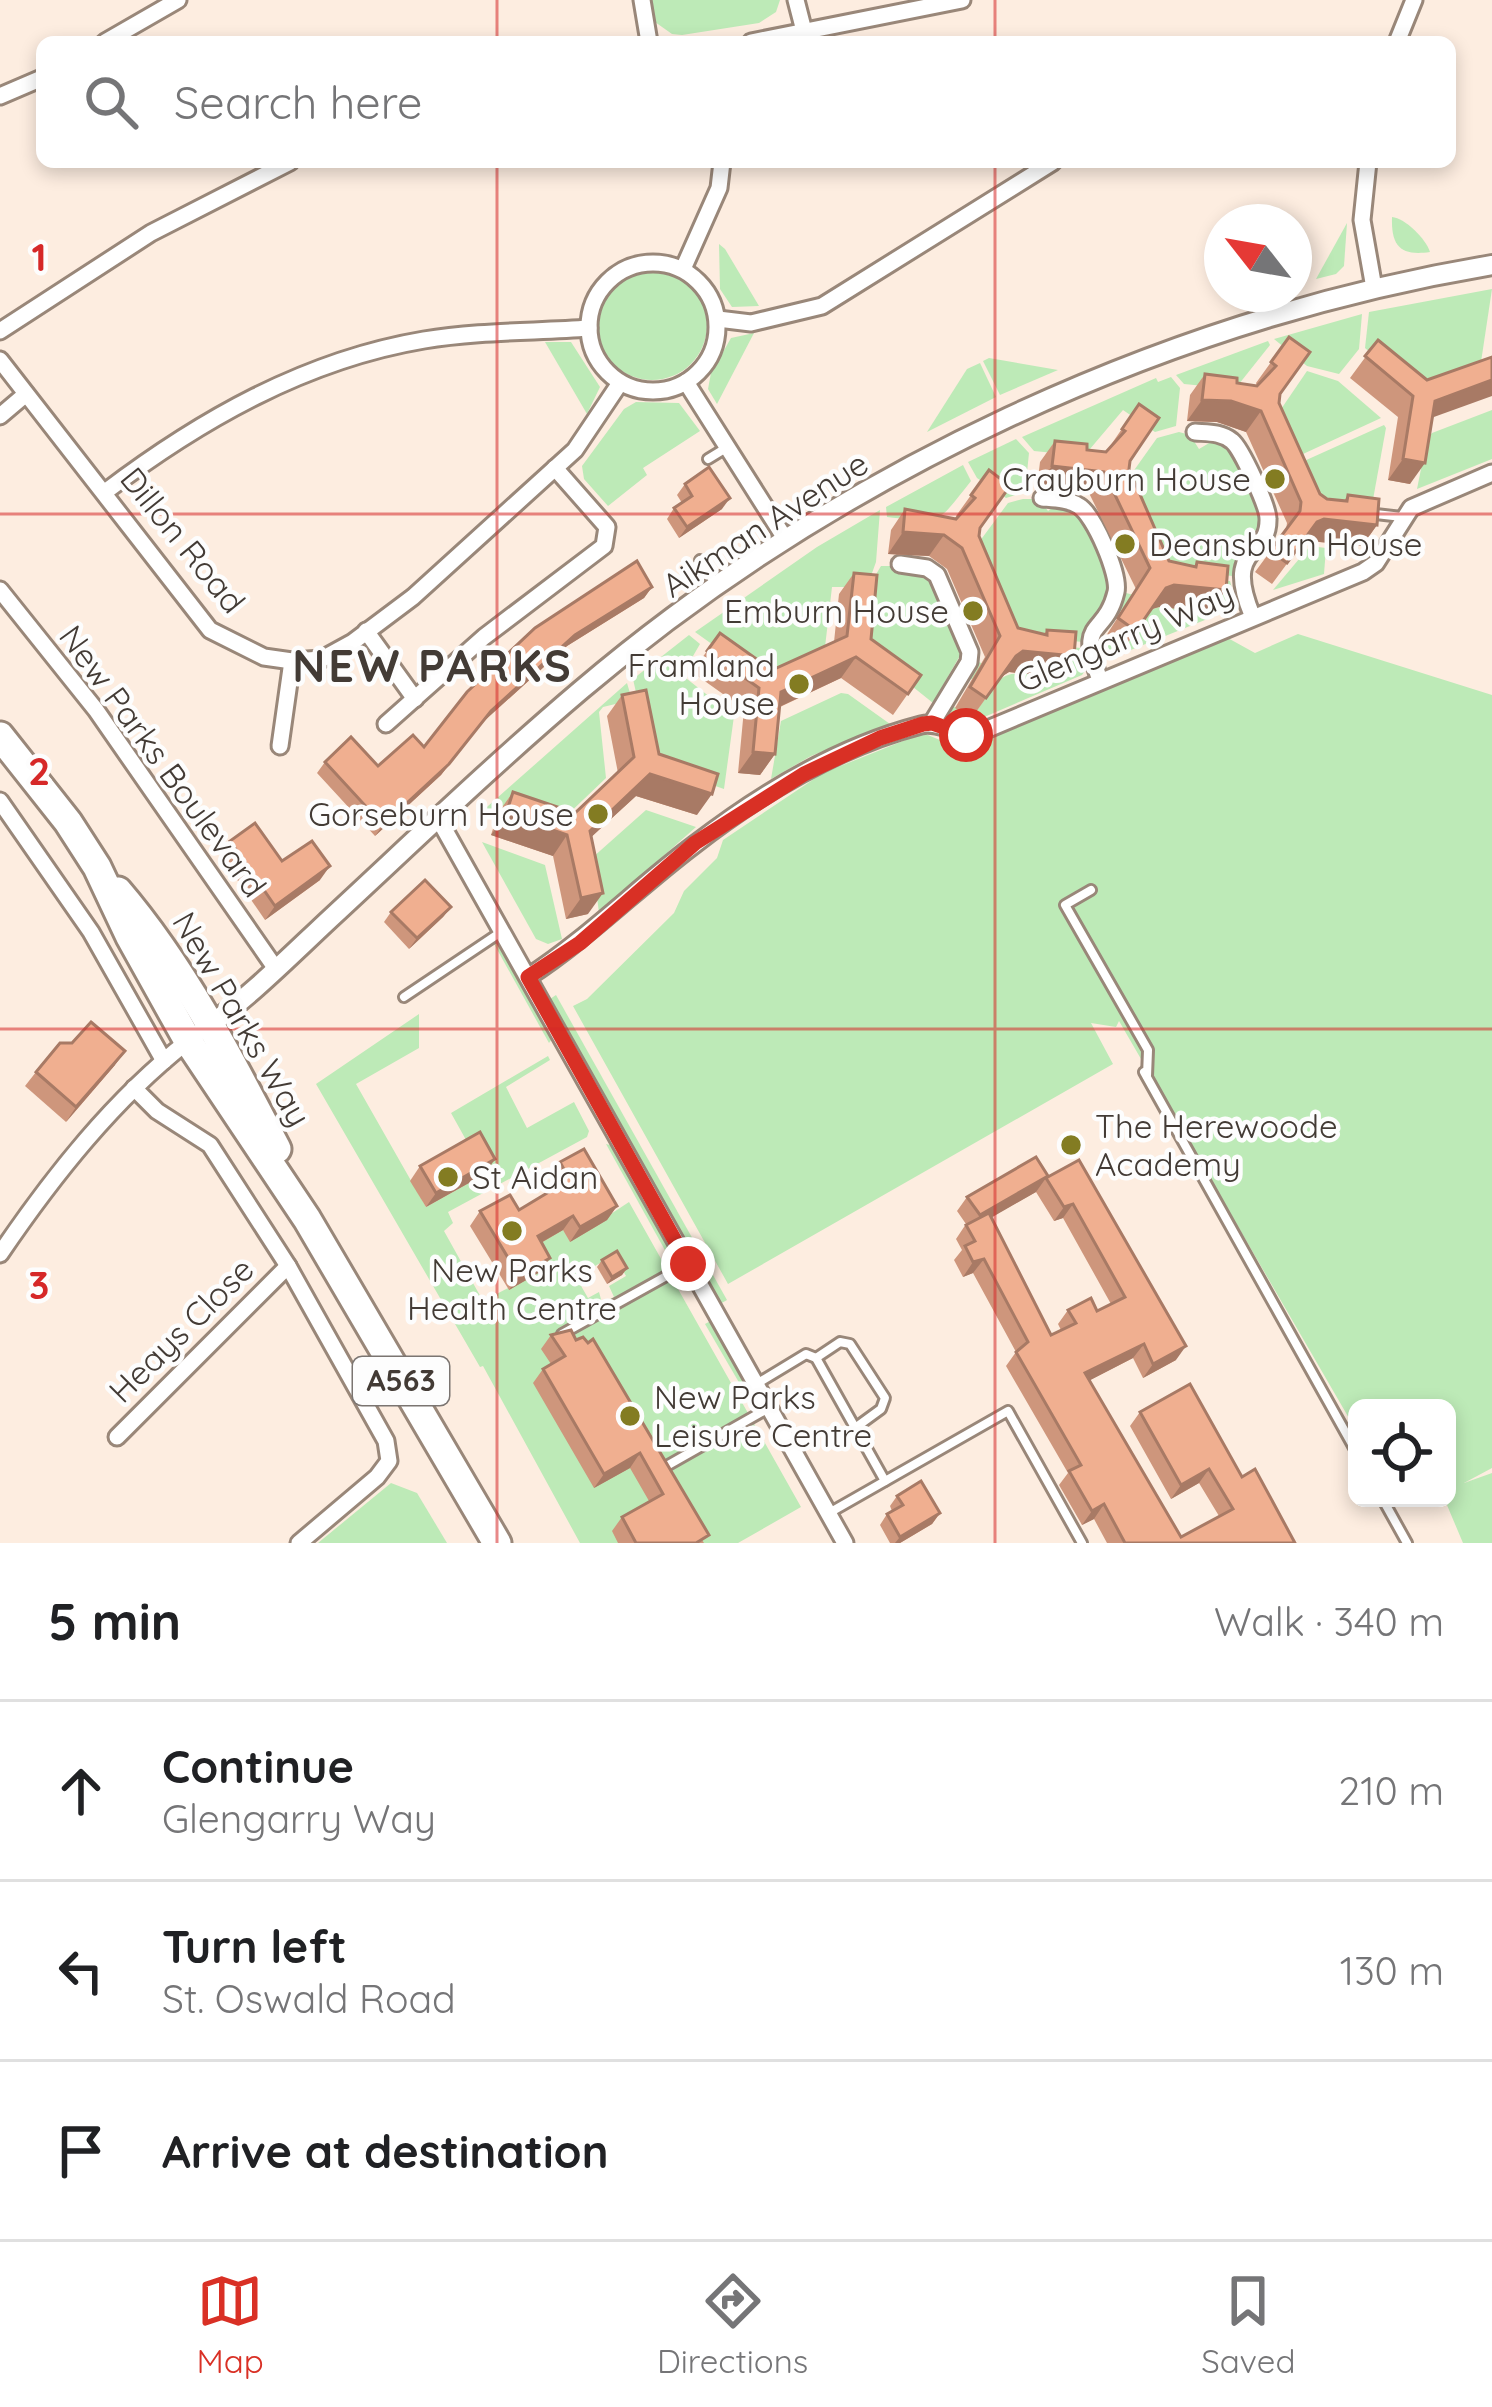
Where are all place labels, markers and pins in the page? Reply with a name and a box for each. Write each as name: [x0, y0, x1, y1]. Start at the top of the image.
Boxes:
place label: Crayburn House: [1002, 458, 1251, 499]
marker: Crayburn House: [1262, 466, 1288, 492]
place label: Deansburn House: [1149, 523, 1422, 564]
marker: Deansburn House: [1112, 531, 1138, 557]
place label: Emburn House: [724, 590, 949, 631]
marker: Emburn House: [960, 598, 986, 624]
place label: Framland House: [628, 644, 775, 723]
marker: Framland House: [786, 671, 812, 697]
place label: Gorseburn House: [308, 793, 574, 834]
marker: Gorseburn House: [585, 801, 611, 827]
place label: The Herewoode Academy: [1095, 1105, 1338, 1184]
marker: The Herewoode Academy: [1058, 1132, 1084, 1158]
place label: St Aidan: [472, 1156, 598, 1197]
marker: St Aidan: [435, 1164, 461, 1190]
marker: New Parks Health Centre: [499, 1218, 525, 1244]
place label: New Parks Health Centre: [407, 1249, 617, 1328]
place label: New Parks Leisure Centre: [654, 1376, 872, 1455]
marker: New Parks Leisure Centre: [617, 1403, 643, 1429]

